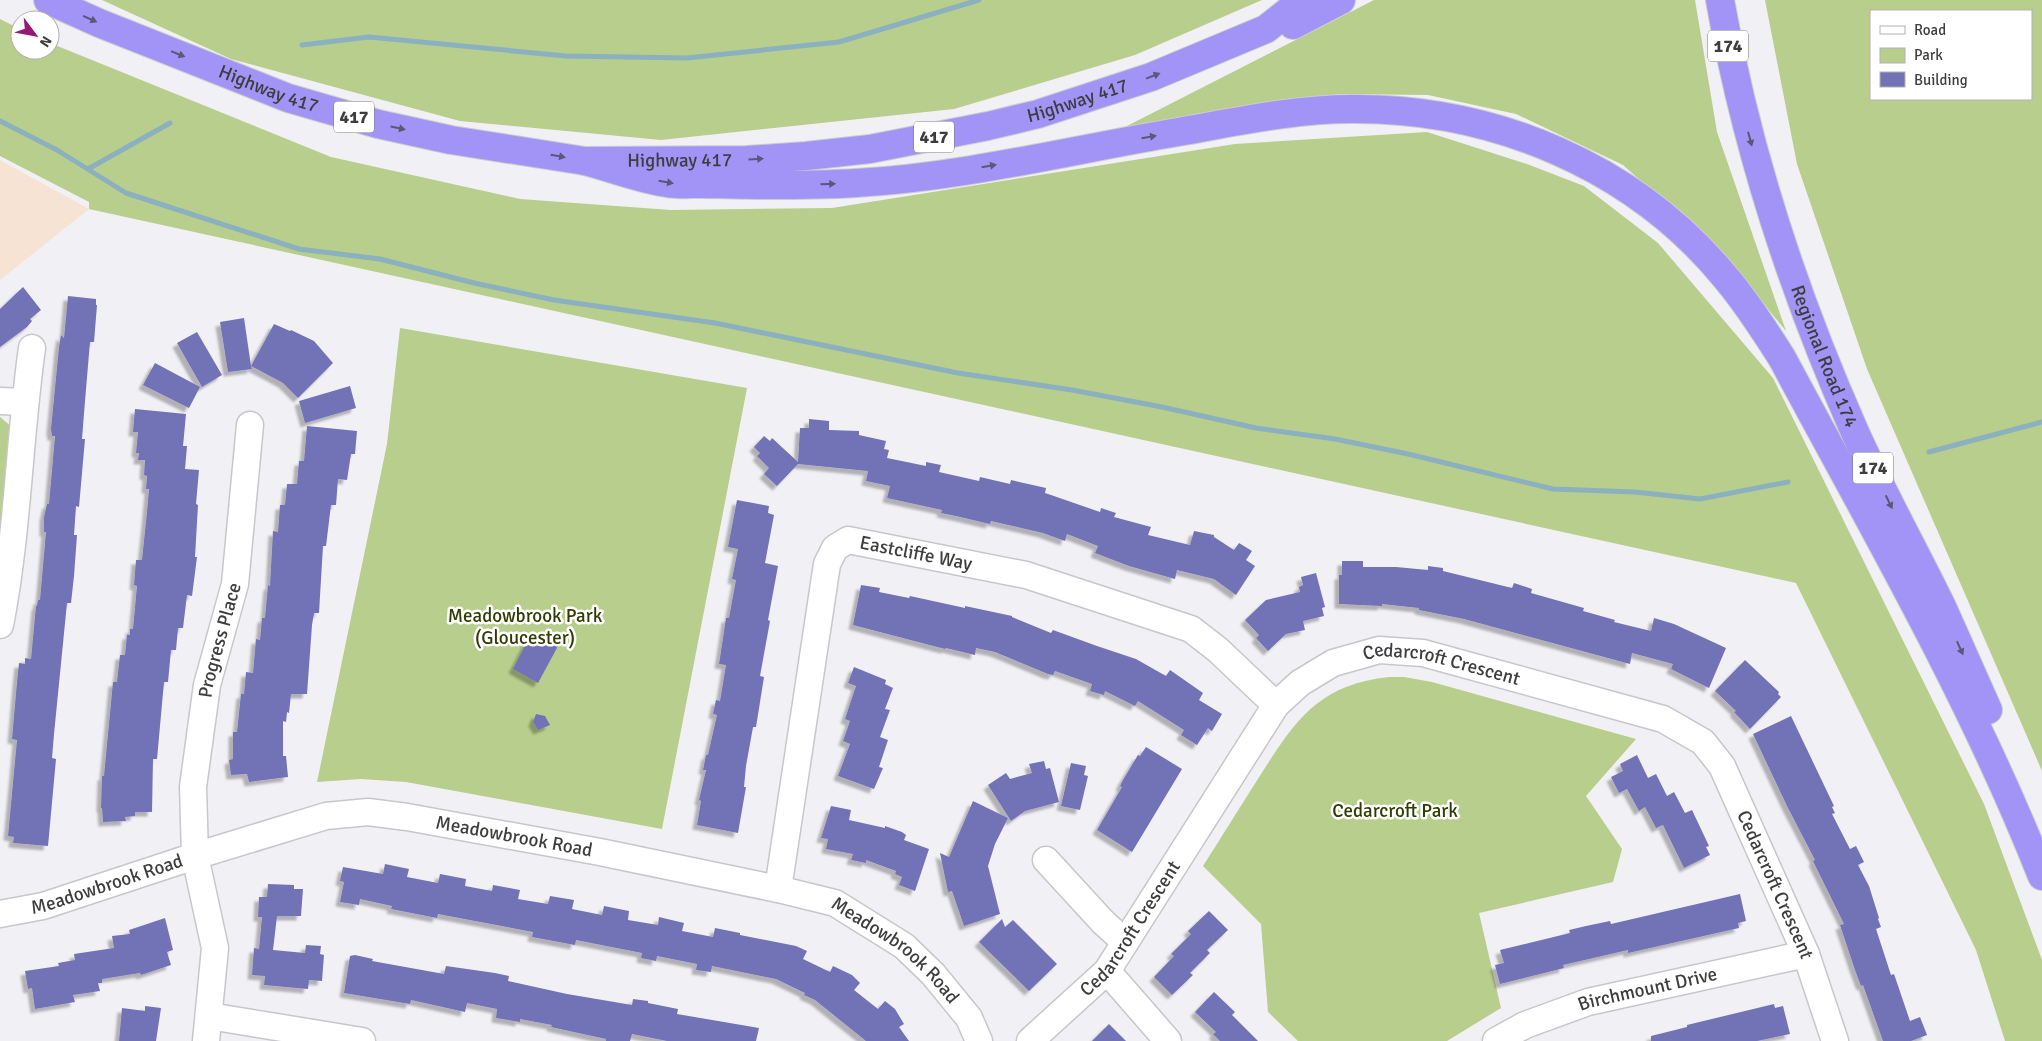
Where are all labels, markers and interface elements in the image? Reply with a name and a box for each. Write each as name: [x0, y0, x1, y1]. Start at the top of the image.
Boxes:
north arrow: [10, 10, 60, 60]
legend: [1870, 10, 2032, 100]
one-way arrow: [83, 15, 97, 23]
text: Road: [1914, 21, 1946, 39]
road number: 174: [1708, 30, 1748, 61]
text: N: [36, 33, 55, 50]
text: Park: [1914, 46, 1943, 64]
one-way arrow: [171, 51, 185, 59]
street label: Highway 417: [215, 60, 321, 118]
text: Building: [1914, 71, 1968, 89]
one-way arrow: [1146, 72, 1161, 80]
street label: Highway 417: [1025, 73, 1131, 128]
road number: 417: [334, 101, 374, 132]
road number: 417: [914, 121, 954, 152]
one-way arrow: [391, 124, 406, 132]
one-way arrow: [1746, 131, 1754, 146]
one-way arrow: [1142, 132, 1158, 140]
street label: Highway 417: [627, 148, 732, 173]
one-way arrow: [551, 153, 567, 161]
one-way arrow: [748, 155, 764, 163]
one-way arrow: [982, 161, 998, 169]
one-way arrow: [658, 178, 674, 186]
one-way arrow: [820, 180, 836, 188]
street label: Regional Road 174: [1785, 282, 1863, 431]
road number: 174: [1853, 452, 1893, 483]
one-way arrow: [1886, 495, 1894, 509]
street label: Eastcliffe Way: [858, 531, 974, 576]
street label: Progress Place: [193, 580, 247, 699]
park label: Meadowbrook Park (Gloucester): [448, 604, 603, 650]
street label: Cedarcroft Crescent: [1360, 637, 1523, 691]
one-way arrow: [1957, 641, 1965, 655]
park label: Cedarcroft Park: [1332, 799, 1458, 823]
street label: Cedarcroft Crescent: [1731, 807, 1819, 962]
street label: Meadowbrook Road: [434, 810, 594, 862]
street label: Meadowbrook Road: [29, 849, 186, 920]
street label: Cedarcroft Crescent: [1075, 856, 1186, 1002]
street label: Meadowbrook Road: [827, 892, 964, 1009]
street label: Birchmount Drive: [1574, 962, 1719, 1017]

